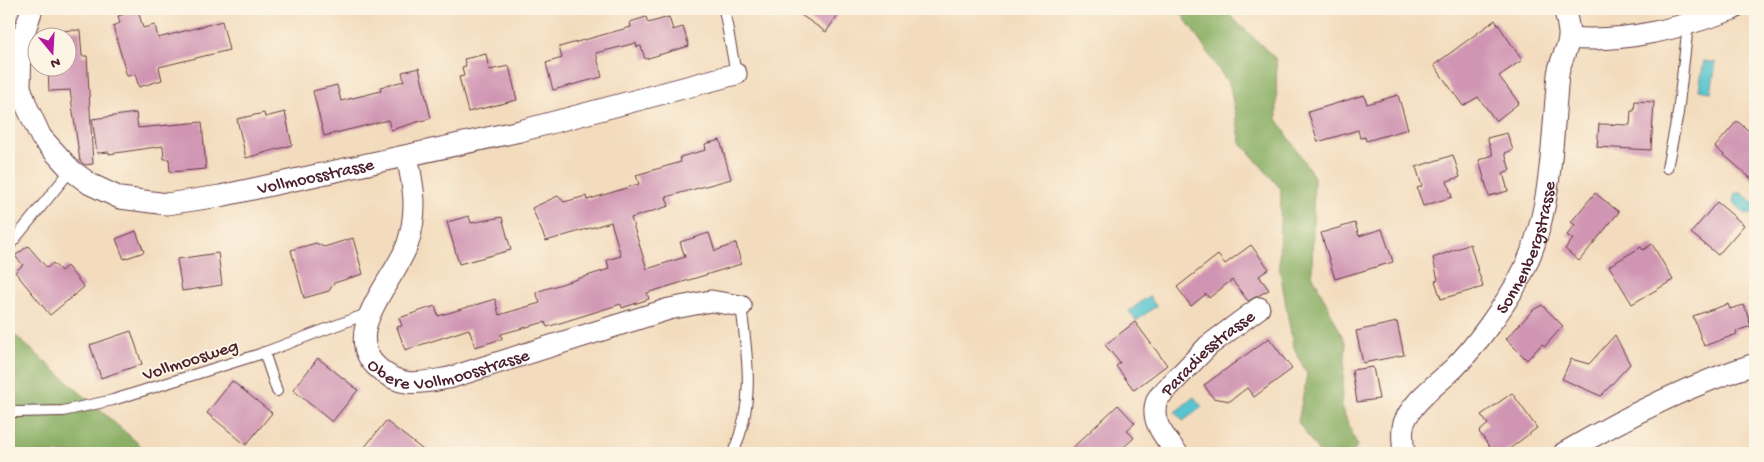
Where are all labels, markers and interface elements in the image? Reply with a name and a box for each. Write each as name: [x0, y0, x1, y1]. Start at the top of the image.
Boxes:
north arrow: [28, 28, 78, 78]
text: N: [48, 52, 62, 71]
street label: Vollmoosstrasse: [255, 155, 377, 201]
street label: Sonnenbergstrasse: [1492, 179, 1561, 319]
street label: Paradiesstrasse: [1157, 306, 1260, 402]
street label: Vollmoosweg: [140, 336, 241, 387]
street label: Obere Vollmoosstrasse: [369, 338, 537, 366]
text: Obere Vollmoosstrasse: [362, 345, 533, 396]

